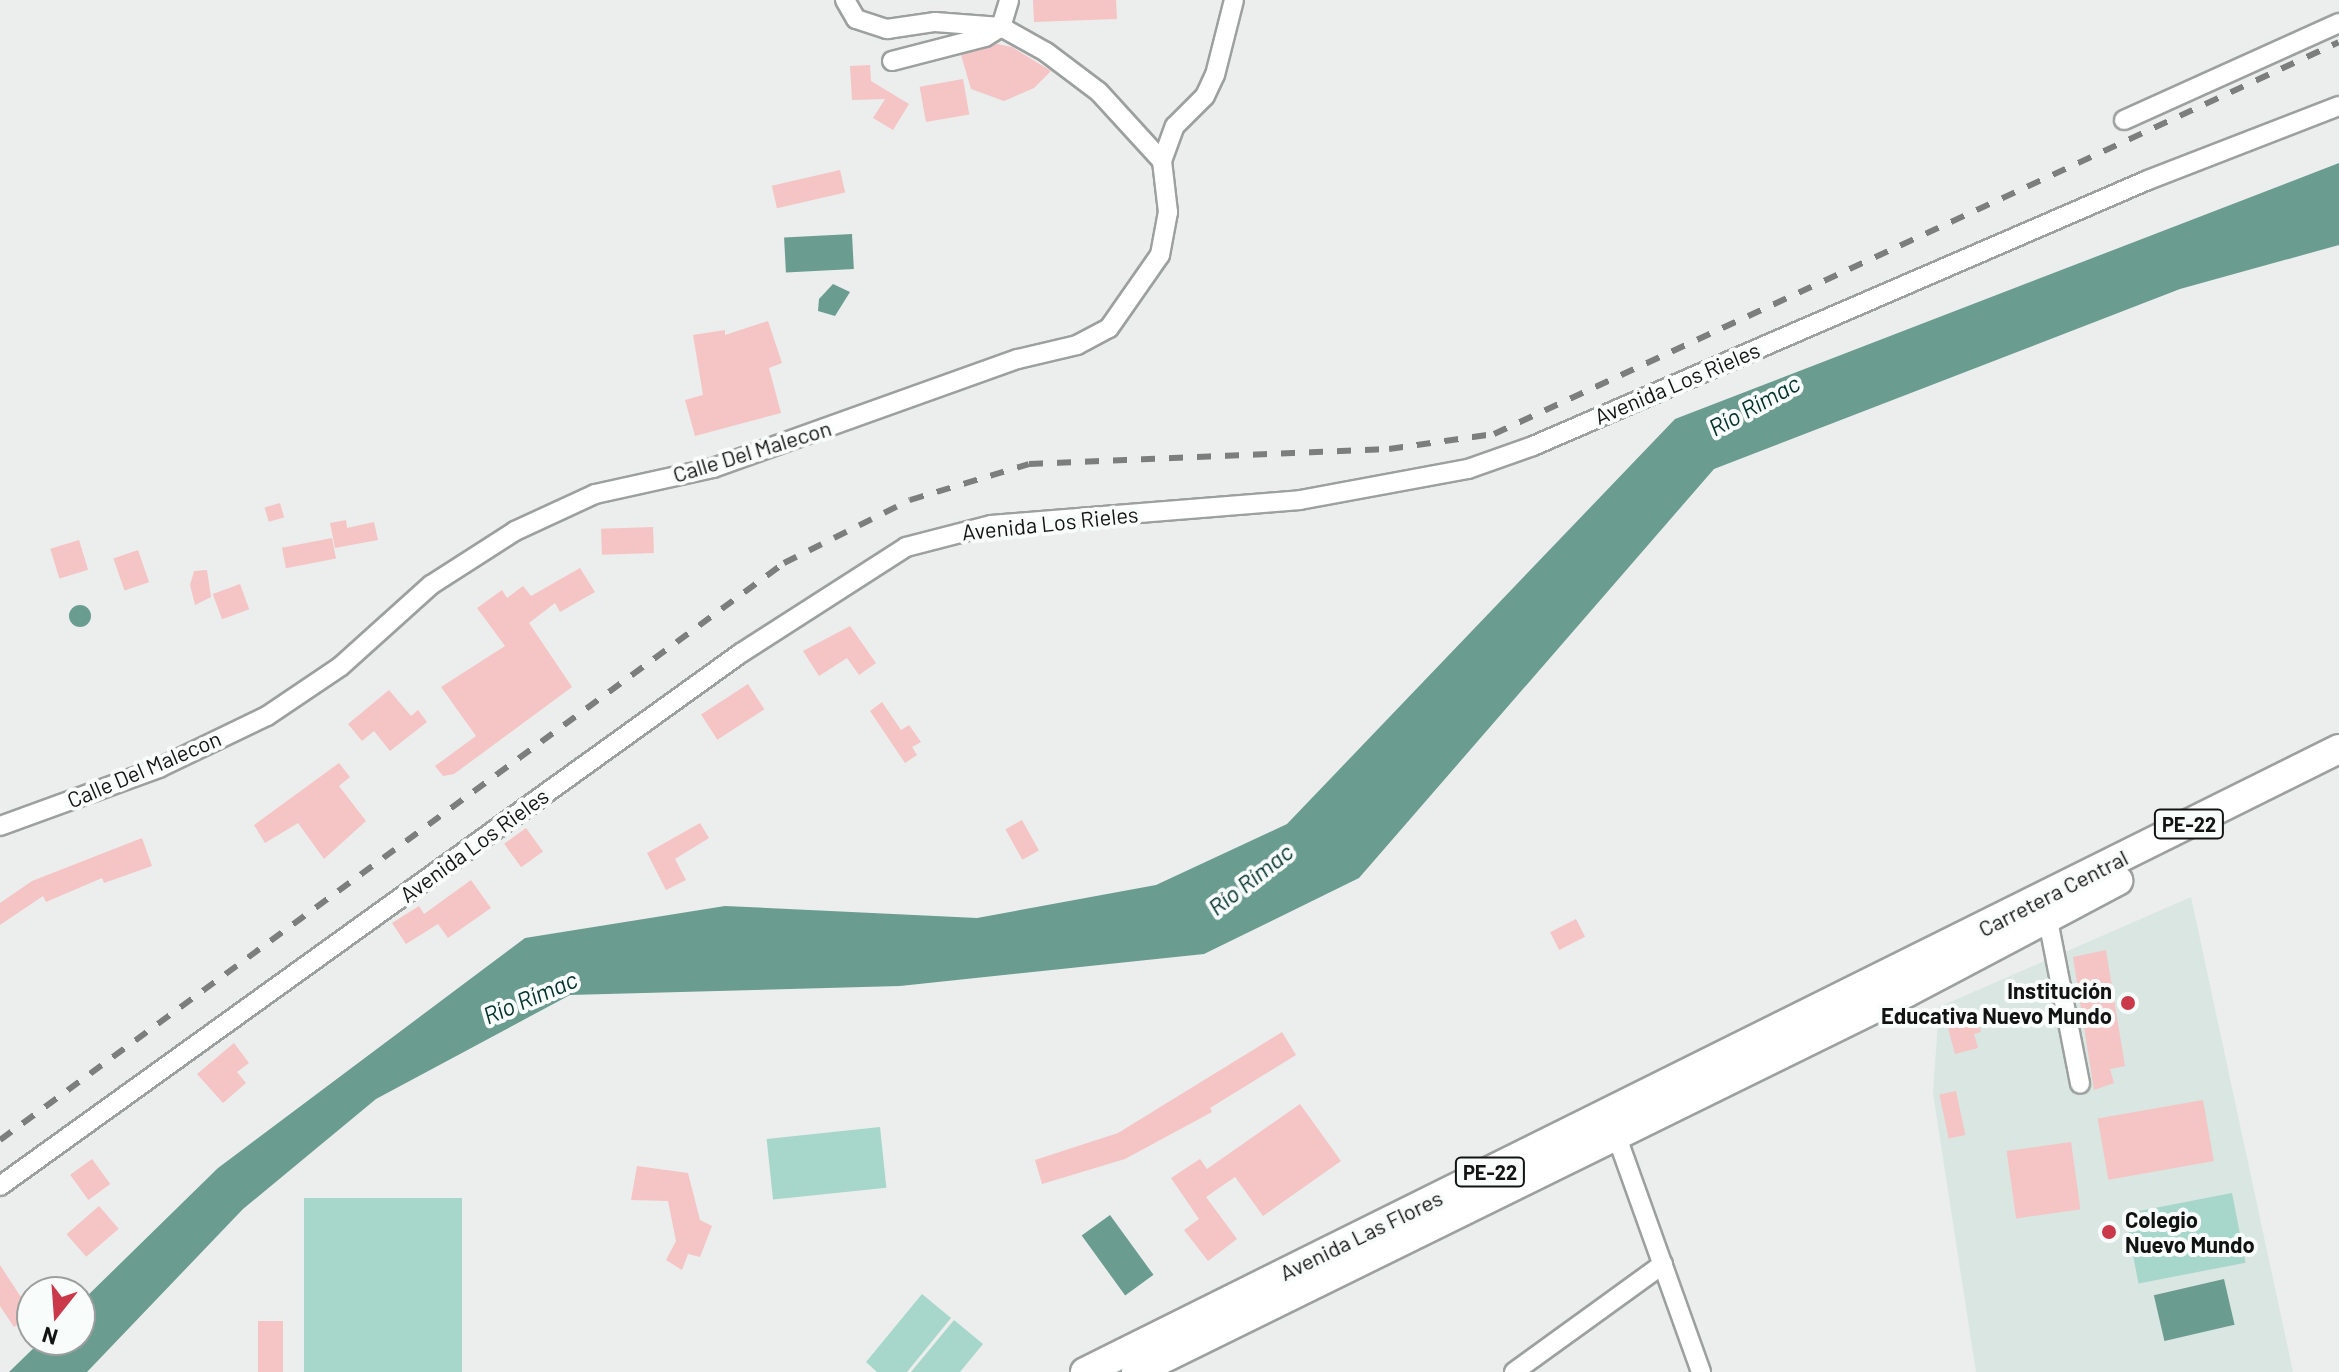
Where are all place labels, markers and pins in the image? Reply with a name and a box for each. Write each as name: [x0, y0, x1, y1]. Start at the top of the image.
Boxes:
place label: Institución Educativa Nuevo Mundo: [1881, 977, 2112, 1028]
marker: Institución Educativa Nuevo Mundo: [2119, 994, 2137, 1012]
place label: Colegio Nuevo Mundo: [2125, 1206, 2255, 1258]
marker: Colegio Nuevo Mundo: [2100, 1223, 2118, 1241]

